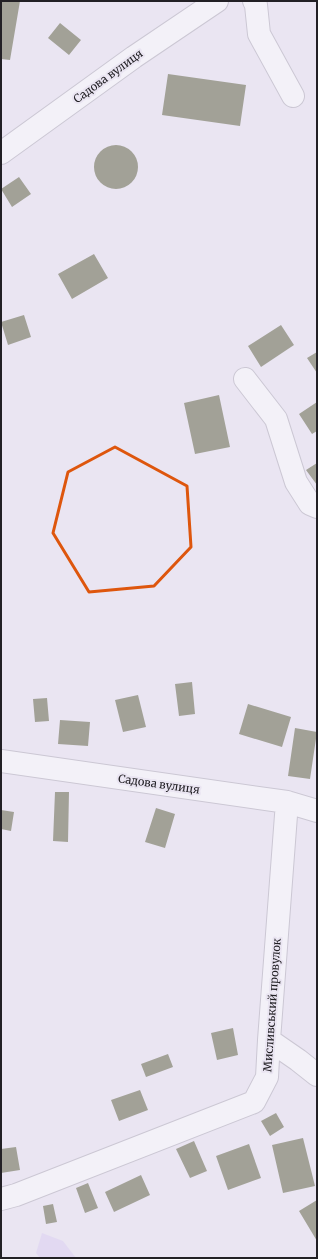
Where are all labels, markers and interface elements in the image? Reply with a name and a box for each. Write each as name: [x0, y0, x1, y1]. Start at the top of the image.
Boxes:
street label: Садова вулиця: [71, 46, 146, 106]
street label: Садова вулиця: [117, 771, 201, 797]
street label: Мисливський провулок: [260, 938, 284, 1072]

